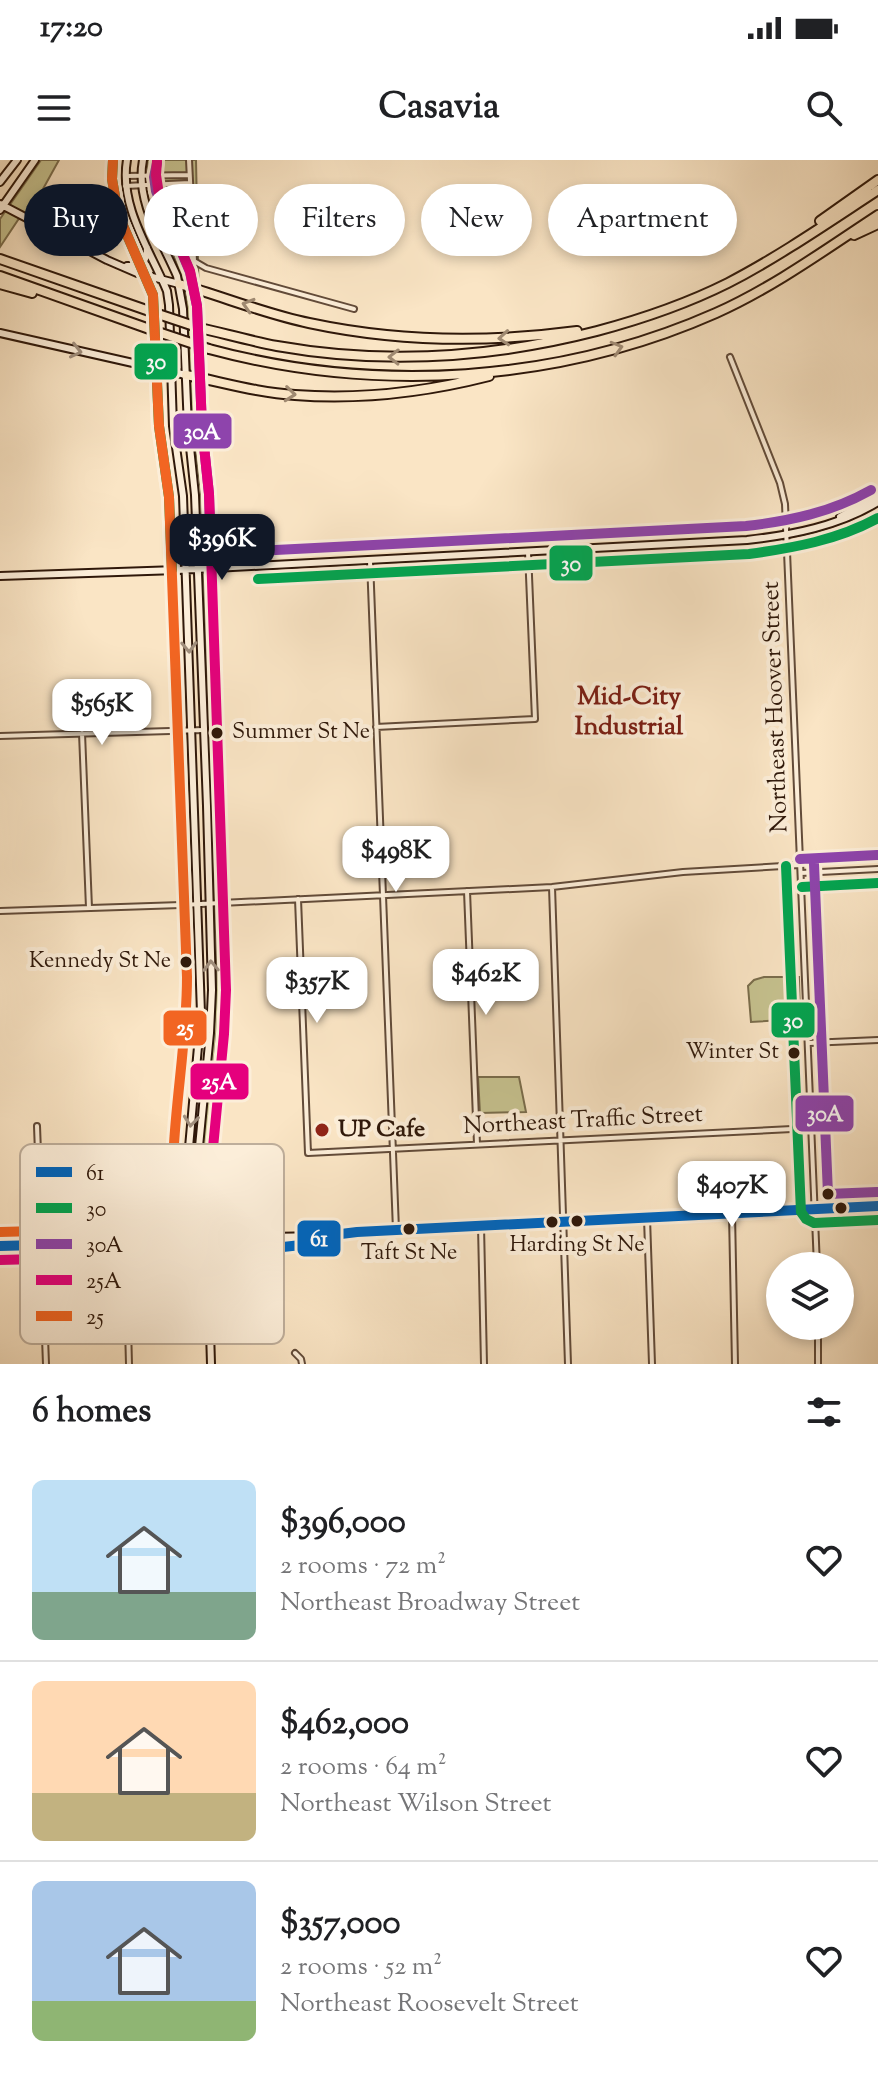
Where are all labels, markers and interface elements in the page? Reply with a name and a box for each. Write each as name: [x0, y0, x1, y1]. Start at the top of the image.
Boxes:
text: 17:20: [40, 7, 103, 50]
text: Casavia: [379, 82, 500, 134]
icon: menu: [32, 86, 76, 130]
icon: search: [802, 86, 846, 130]
chip: Buy: [24, 184, 128, 256]
chip: Rent: [144, 184, 258, 256]
chip: Filters: [274, 184, 405, 256]
chip: New: [421, 184, 532, 256]
chip: Apartment: [548, 184, 737, 256]
one-way arrow: [242, 298, 255, 314]
one-way arrow: [497, 329, 510, 346]
one-way arrow: [610, 341, 623, 357]
one-way arrow: [68, 342, 82, 359]
line badge: 30: [133, 342, 179, 381]
text: 30: [146, 348, 167, 380]
one-way arrow: [387, 348, 400, 365]
one-way arrow: [284, 385, 297, 402]
line badge: 30A: [172, 412, 233, 450]
text: 30A: [183, 418, 221, 450]
pin: $396K: [166, 514, 278, 582]
text: $396K: [188, 521, 256, 558]
line badge: 30: [548, 544, 594, 582]
text: 30: [561, 550, 582, 582]
street label: Northeast Hoover Street: [755, 581, 797, 833]
one-way arrow: [181, 641, 198, 654]
pin: $565K: [46, 679, 158, 747]
district label: Mid-City Industrial: [575, 679, 684, 746]
text: $565K: [70, 686, 134, 723]
place label: Summer St Ne: [232, 717, 370, 749]
marker: Summer St Ne: [209, 725, 225, 741]
pin: $498K: [340, 826, 452, 894]
text: $498K: [360, 833, 432, 870]
place label: Kennedy St Ne: [29, 946, 171, 978]
pin: $462K: [430, 949, 542, 1017]
marker: Kennedy St Ne: [178, 954, 194, 970]
text: $462K: [451, 956, 521, 993]
pin: $357K: [261, 957, 373, 1025]
one-way arrow: [203, 959, 220, 972]
text: $357K: [284, 964, 350, 1001]
line badge: 30: [770, 1001, 816, 1039]
text: 30: [783, 1007, 804, 1039]
line badge: 25: [162, 1009, 208, 1047]
text: 25: [176, 1014, 194, 1046]
place label: Winter St: [685, 1037, 779, 1069]
marker: Winter St: [786, 1045, 802, 1061]
line badge: 25A: [189, 1062, 250, 1101]
text: 25A: [201, 1068, 237, 1100]
line badge: 30A: [794, 1094, 855, 1133]
street label: Northeast Traffic Street: [462, 1098, 704, 1144]
text: 30A: [806, 1100, 844, 1132]
place label: UP Cafe: [338, 1113, 425, 1147]
one-way arrow: [183, 1115, 200, 1128]
marker: UP Cafe: [313, 1121, 331, 1139]
legend: [20, 1144, 284, 1344]
text: 61: [86, 1159, 105, 1191]
pin: $407K: [676, 1161, 788, 1229]
text: $407K: [696, 1168, 768, 1205]
unlabelled marker: [820, 1186, 836, 1202]
text: 30: [86, 1195, 106, 1227]
unlabelled marker: [833, 1200, 849, 1216]
marker: Harding St Ne: [569, 1213, 585, 1229]
unlabelled marker: [544, 1214, 560, 1230]
line badge: 61: [296, 1219, 342, 1258]
marker: Taft St Ne: [401, 1221, 417, 1237]
text: 61: [310, 1225, 329, 1257]
place label: Harding St Ne: [509, 1230, 645, 1262]
text: 30A: [86, 1231, 123, 1263]
place label: Taft St Ne: [361, 1238, 457, 1270]
map controls: [766, 1252, 854, 1340]
button: layers: [766, 1252, 854, 1340]
text: 25A: [86, 1267, 122, 1299]
text: 25: [86, 1303, 104, 1335]
text: 6 homes: [32, 1388, 151, 1437]
icon: filters: [802, 1390, 846, 1434]
text: $396,000: [280, 1499, 406, 1548]
icon: home: [96, 1512, 192, 1608]
icon: heart: [802, 1538, 846, 1582]
text: 2 rooms · 72 m²: [280, 1548, 446, 1585]
text: Northeast Broadway Street: [280, 1585, 580, 1622]
text: $462,000: [280, 1700, 409, 1749]
icon: home: [96, 1713, 192, 1809]
icon: heart: [802, 1739, 846, 1783]
text: 2 rooms · 64 m²: [280, 1749, 447, 1786]
text: Northeast Wilson Street: [280, 1786, 551, 1823]
text: $357,000: [280, 1900, 400, 1949]
icon: home: [96, 1913, 192, 2009]
icon: heart: [802, 1939, 846, 1983]
text: 2 rooms · 52 m²: [280, 1949, 442, 1986]
text: Northeast Roosevelt Street: [280, 1986, 579, 2023]

